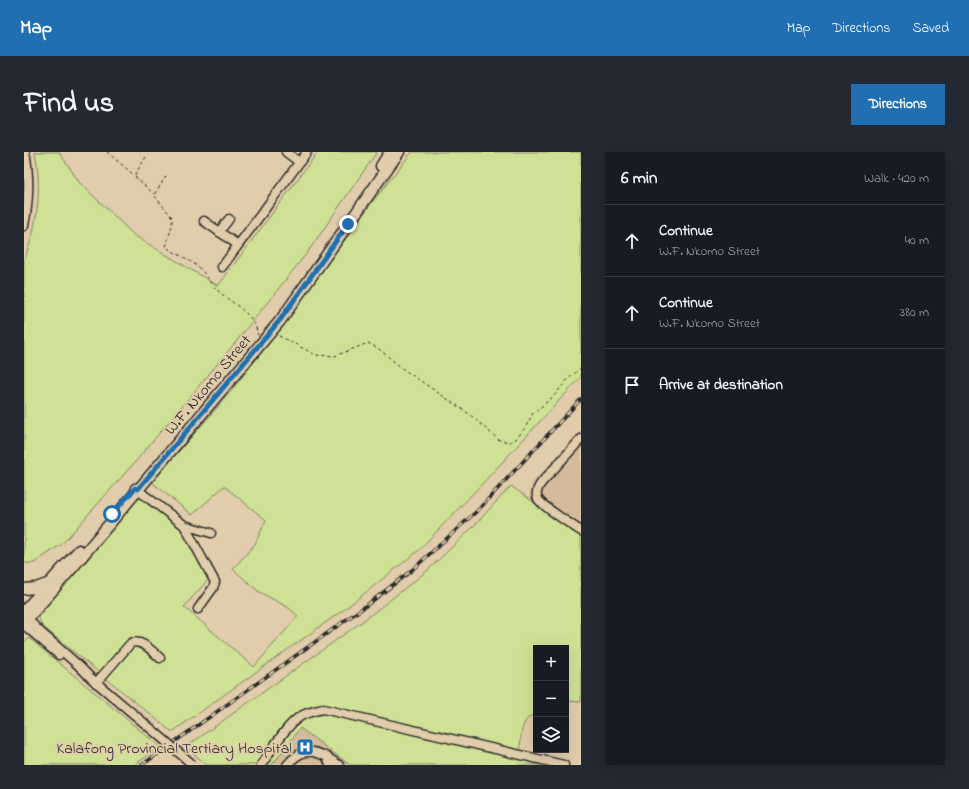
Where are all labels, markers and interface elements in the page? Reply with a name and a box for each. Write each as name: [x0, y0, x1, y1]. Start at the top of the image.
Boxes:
text: Map: [20, 15, 52, 42]
text: Map: [787, 18, 810, 39]
text: Directions: [832, 18, 890, 39]
text: Saved: [912, 18, 949, 39]
text: Find us: [24, 84, 114, 125]
button: Directions: [851, 84, 945, 125]
text: 6 min: [621, 166, 657, 191]
text: Walk · 420 m: [864, 169, 929, 188]
route end: [339, 215, 357, 233]
text: Continue: [659, 220, 713, 242]
icon: ahead: [621, 230, 643, 252]
text: 40 m: [905, 231, 929, 250]
text: W.F. Nkomo Street: [659, 242, 760, 261]
text: Continue: [659, 292, 713, 314]
icon: ahead: [621, 302, 643, 324]
text: 380 m: [900, 303, 929, 322]
text: W.F. Nkomo Street: [659, 314, 760, 333]
street label: W.F. Nkomo Street: [159, 329, 258, 441]
icon: arrive: [621, 374, 643, 396]
text: Arrive at destination: [659, 374, 783, 396]
route start: [103, 505, 121, 523]
map controls: [533, 645, 569, 753]
button: +: [533, 645, 569, 681]
button: −: [533, 681, 569, 717]
button: layers: [533, 717, 569, 753]
place label: Kalafong Provincial Tertiary Hospital: [56, 737, 292, 761]
hospital icon: Kalafong Provincial Tertiary Hospital: [295, 737, 315, 757]

